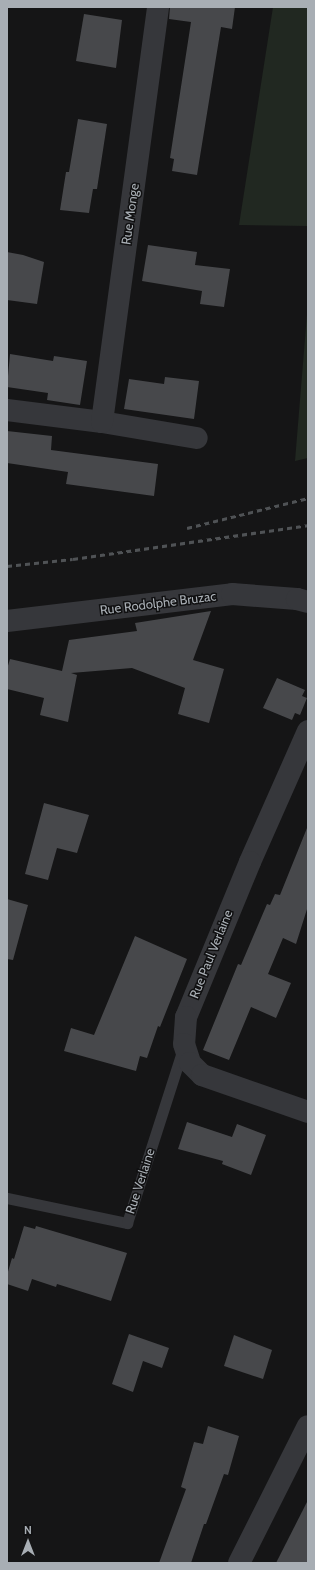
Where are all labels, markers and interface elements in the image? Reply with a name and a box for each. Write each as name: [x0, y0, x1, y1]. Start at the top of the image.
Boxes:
street label: Rue Monge: [118, 182, 142, 246]
street label: Rue Rodolphe Bruzac: [99, 588, 217, 618]
street label: Rue Paul Verlaine: [186, 907, 236, 1001]
street label: Rue Verlaine: [122, 1146, 158, 1216]
north arrow: [8, 1522, 48, 1562]
text: N: [24, 1523, 32, 1537]

